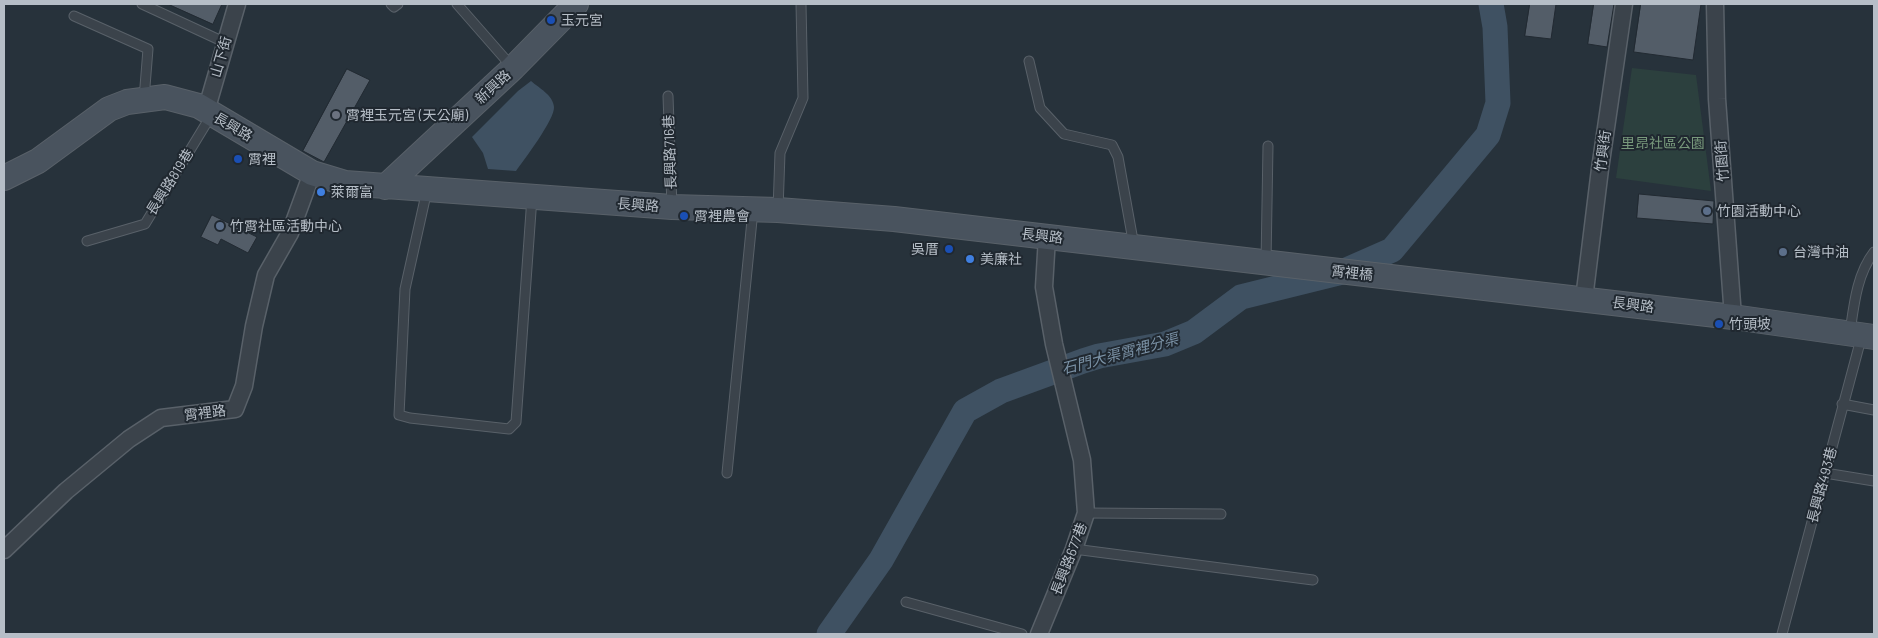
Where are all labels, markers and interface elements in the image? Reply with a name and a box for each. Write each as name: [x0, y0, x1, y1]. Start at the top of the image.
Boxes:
place label: 玉元宮: [561, 12, 603, 28]
marker: 玉元宮: [545, 14, 557, 26]
street label: 山下街: [207, 34, 235, 80]
street label: 新興路: [472, 67, 514, 107]
place label: 霄裡玉元宮 (天公廟): [346, 107, 468, 123]
street label: 長興路: [211, 109, 255, 145]
marker: 霄裡玉元宮 (天公廟): [330, 109, 342, 121]
street label: 長興路716巷: [660, 114, 680, 190]
street label: 竹興街: [1592, 129, 1614, 173]
park label: 里昂社區公園: [1621, 135, 1705, 151]
street label: 竹園街: [1712, 139, 1732, 183]
street label: 長興路819巷: [143, 146, 197, 218]
place label: 霄裡: [248, 151, 276, 167]
marker: 霄裡: [232, 153, 244, 165]
place label: 萊爾富: [331, 184, 373, 200]
marker: 萊爾富: [315, 186, 327, 198]
street label: 長興路: [616, 195, 660, 215]
place label: 竹園活動中心: [1717, 203, 1801, 219]
marker: 竹園活動中心: [1701, 205, 1713, 217]
place label: 霄裡農會: [694, 208, 750, 224]
marker: 霄裡農會: [678, 210, 690, 222]
place label: 竹霄社區活動中心: [230, 218, 342, 234]
marker: 竹霄社區活動中心: [214, 220, 226, 232]
street label: 長興路: [1020, 225, 1064, 247]
place label: 吳厝: [911, 241, 939, 257]
marker: 吳厝: [943, 243, 955, 255]
place label: 台灣中油: [1793, 244, 1849, 260]
marker: 台灣中油: [1777, 246, 1789, 258]
place label: 美廉社: [980, 251, 1022, 267]
marker: 美廉社: [964, 253, 976, 265]
street label: 霄裡橋: [1330, 262, 1374, 284]
street label: 長興路: [1611, 294, 1655, 316]
place label: 竹頭坡: [1729, 316, 1771, 332]
marker: 竹頭坡: [1713, 318, 1725, 330]
water label: 石門大渠霄裡分渠: [1060, 330, 1180, 378]
street label: 霄裡路: [183, 402, 227, 424]
street label: 長興路493巷: [1804, 445, 1840, 525]
street label: 長興路677巷: [1047, 520, 1091, 598]

